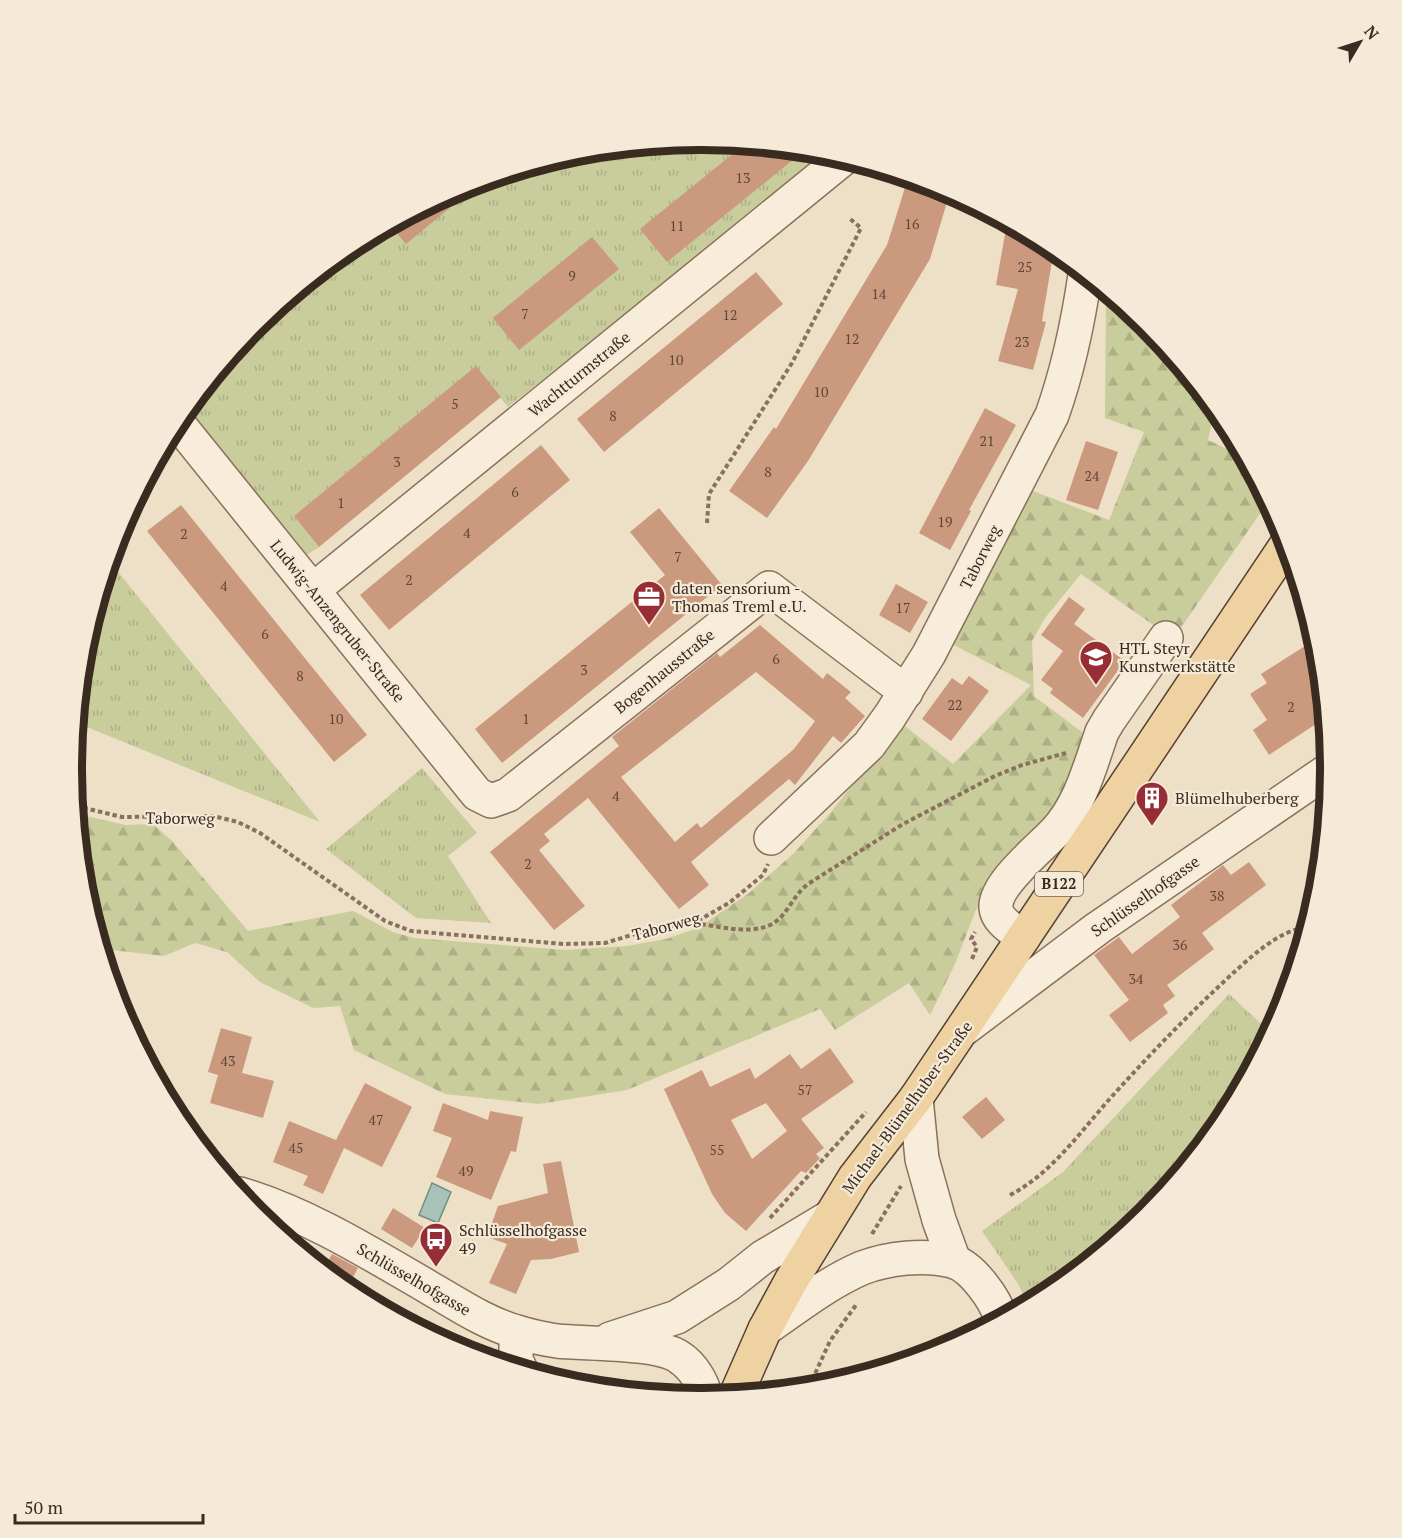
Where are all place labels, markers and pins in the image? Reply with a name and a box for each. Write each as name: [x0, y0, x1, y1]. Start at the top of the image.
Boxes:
place label: daten sensorium - Thomas Treml e.U.: [672, 577, 807, 617]
office icon: daten sensorium - Thomas Treml e.U.: [631, 579, 667, 626]
place label: HTL Steyr Kunstwerkstätte: [1119, 637, 1236, 677]
school or university icon: HTL Steyr Kunstwerkstätte: [1078, 639, 1114, 686]
building icon: Blümelhuberberg: [1134, 780, 1170, 827]
place label: Blümelhuberberg: [1175, 787, 1299, 809]
place label: Schlüsselhofgasse 49: [459, 1219, 587, 1259]
bus stop icon: Schlüsselhofgasse 49: [418, 1221, 454, 1268]

